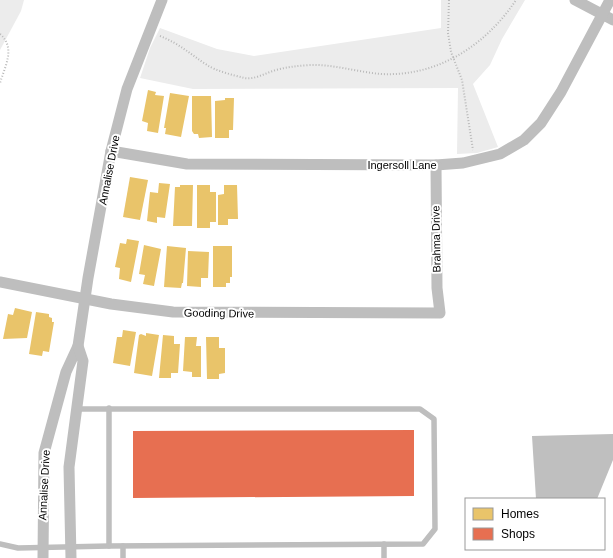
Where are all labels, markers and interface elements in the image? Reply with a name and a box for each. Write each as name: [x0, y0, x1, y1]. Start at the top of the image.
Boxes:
street label: Annalise Drive: [96, 134, 122, 206]
street label: Ingersoll Lane: [367, 159, 437, 171]
street label: Brahma Drive: [429, 205, 443, 273]
street label: Gooding Drive: [184, 306, 254, 320]
street label: Annalise Drive: [36, 449, 52, 521]
legend: [465, 498, 605, 550]
text: Homes: [501, 507, 539, 521]
text: Shops: [501, 527, 535, 541]

